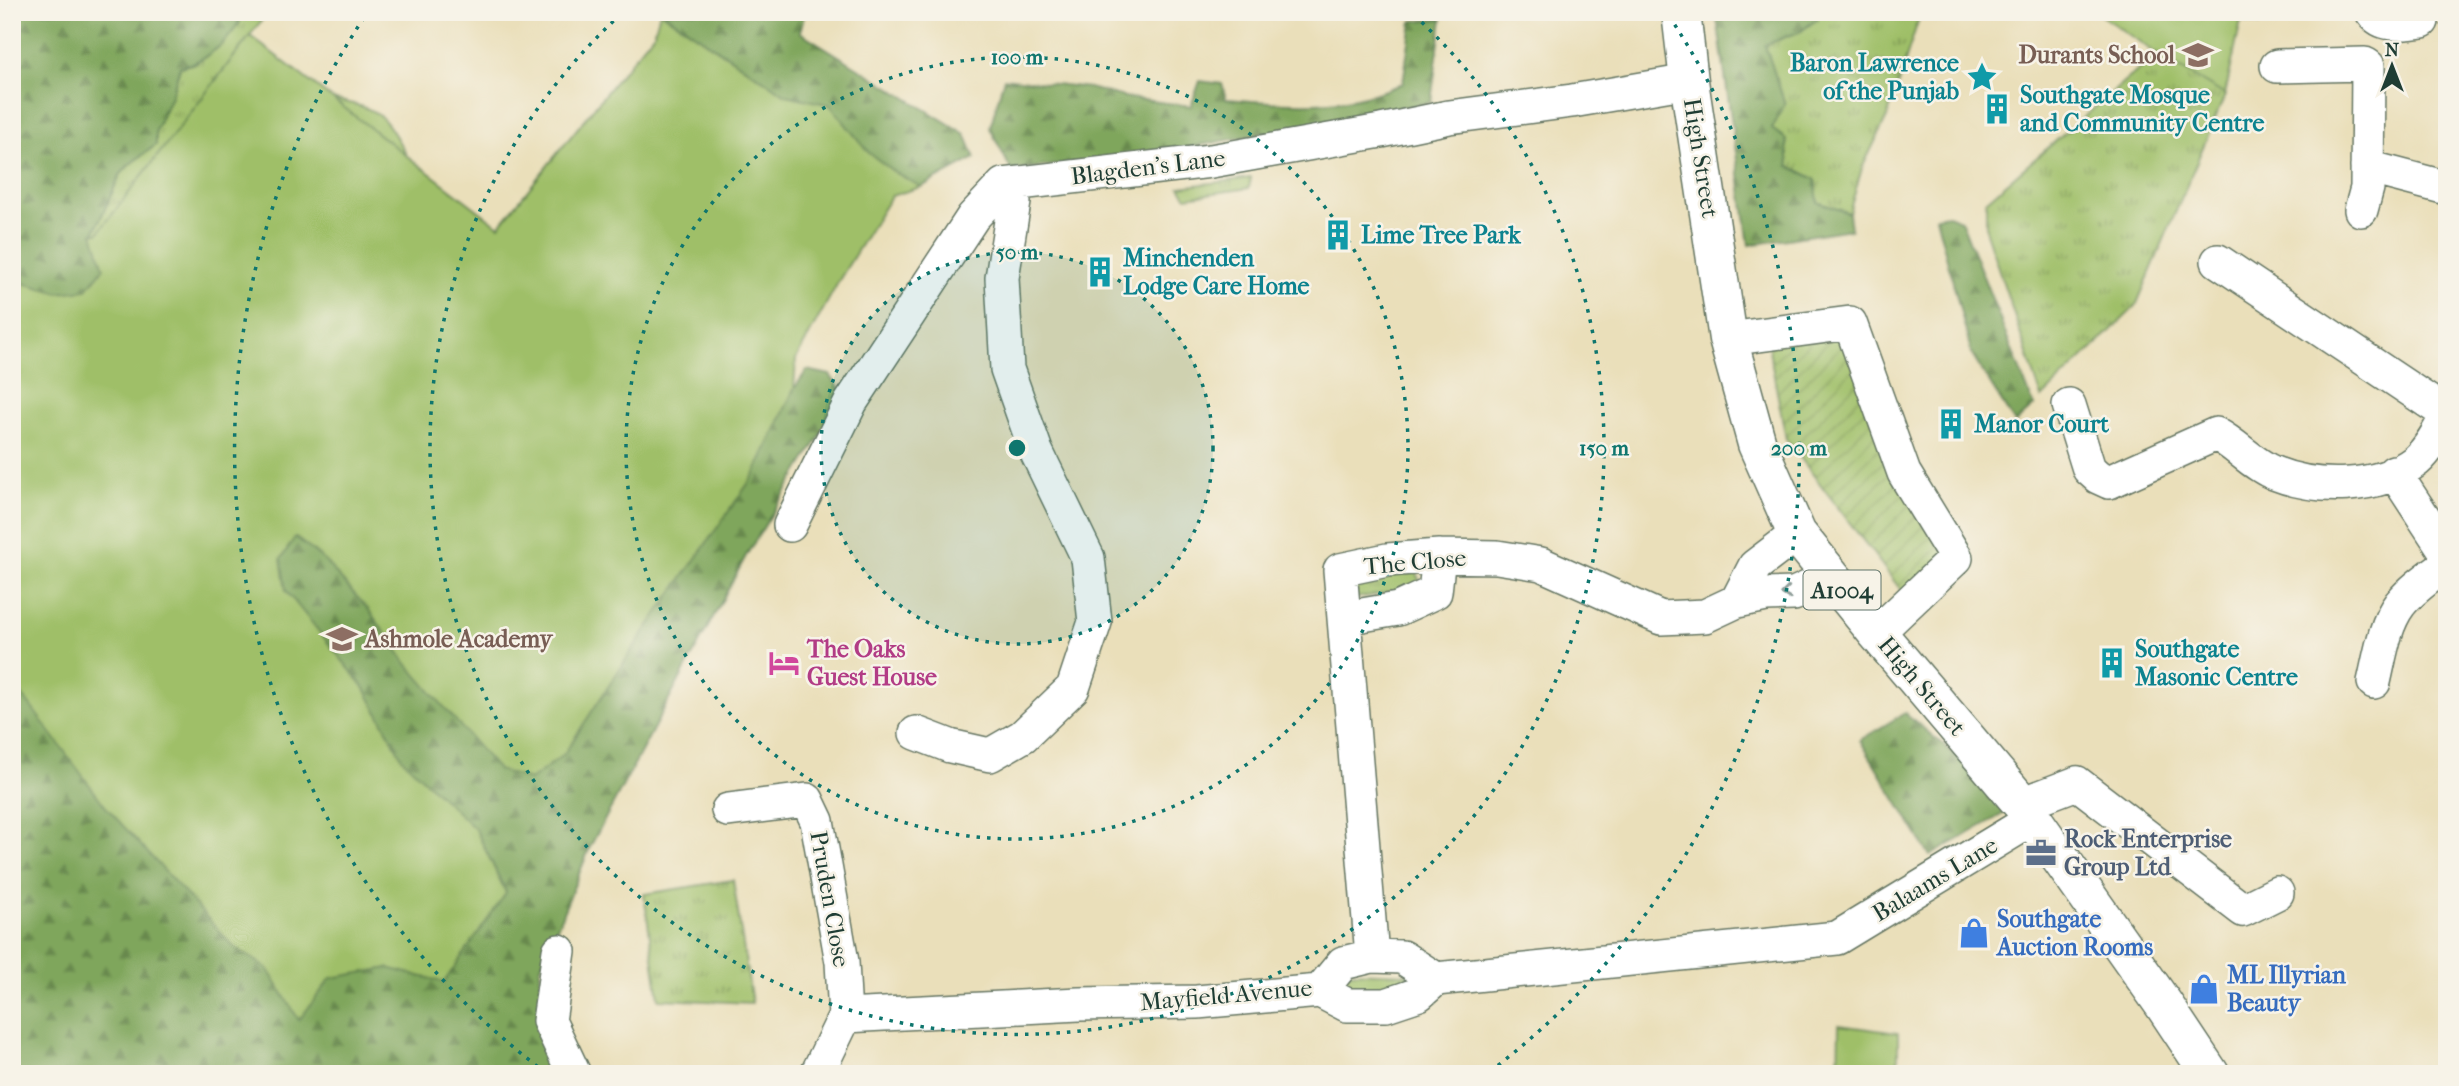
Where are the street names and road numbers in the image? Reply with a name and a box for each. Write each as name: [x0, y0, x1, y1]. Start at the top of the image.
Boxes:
street label: High Street: [1678, 96, 1724, 220]
street label: Blagden's Lane: [1069, 144, 1227, 190]
street label: The Close: [1363, 544, 1467, 580]
road number: A1004: [1804, 570, 1881, 610]
street label: High Street: [1872, 631, 1972, 742]
street label: Pruden Close: [804, 829, 856, 969]
street label: Balaams Lane: [1867, 831, 2003, 927]
street label: Mayfield Avenue: [1139, 974, 1313, 1016]

